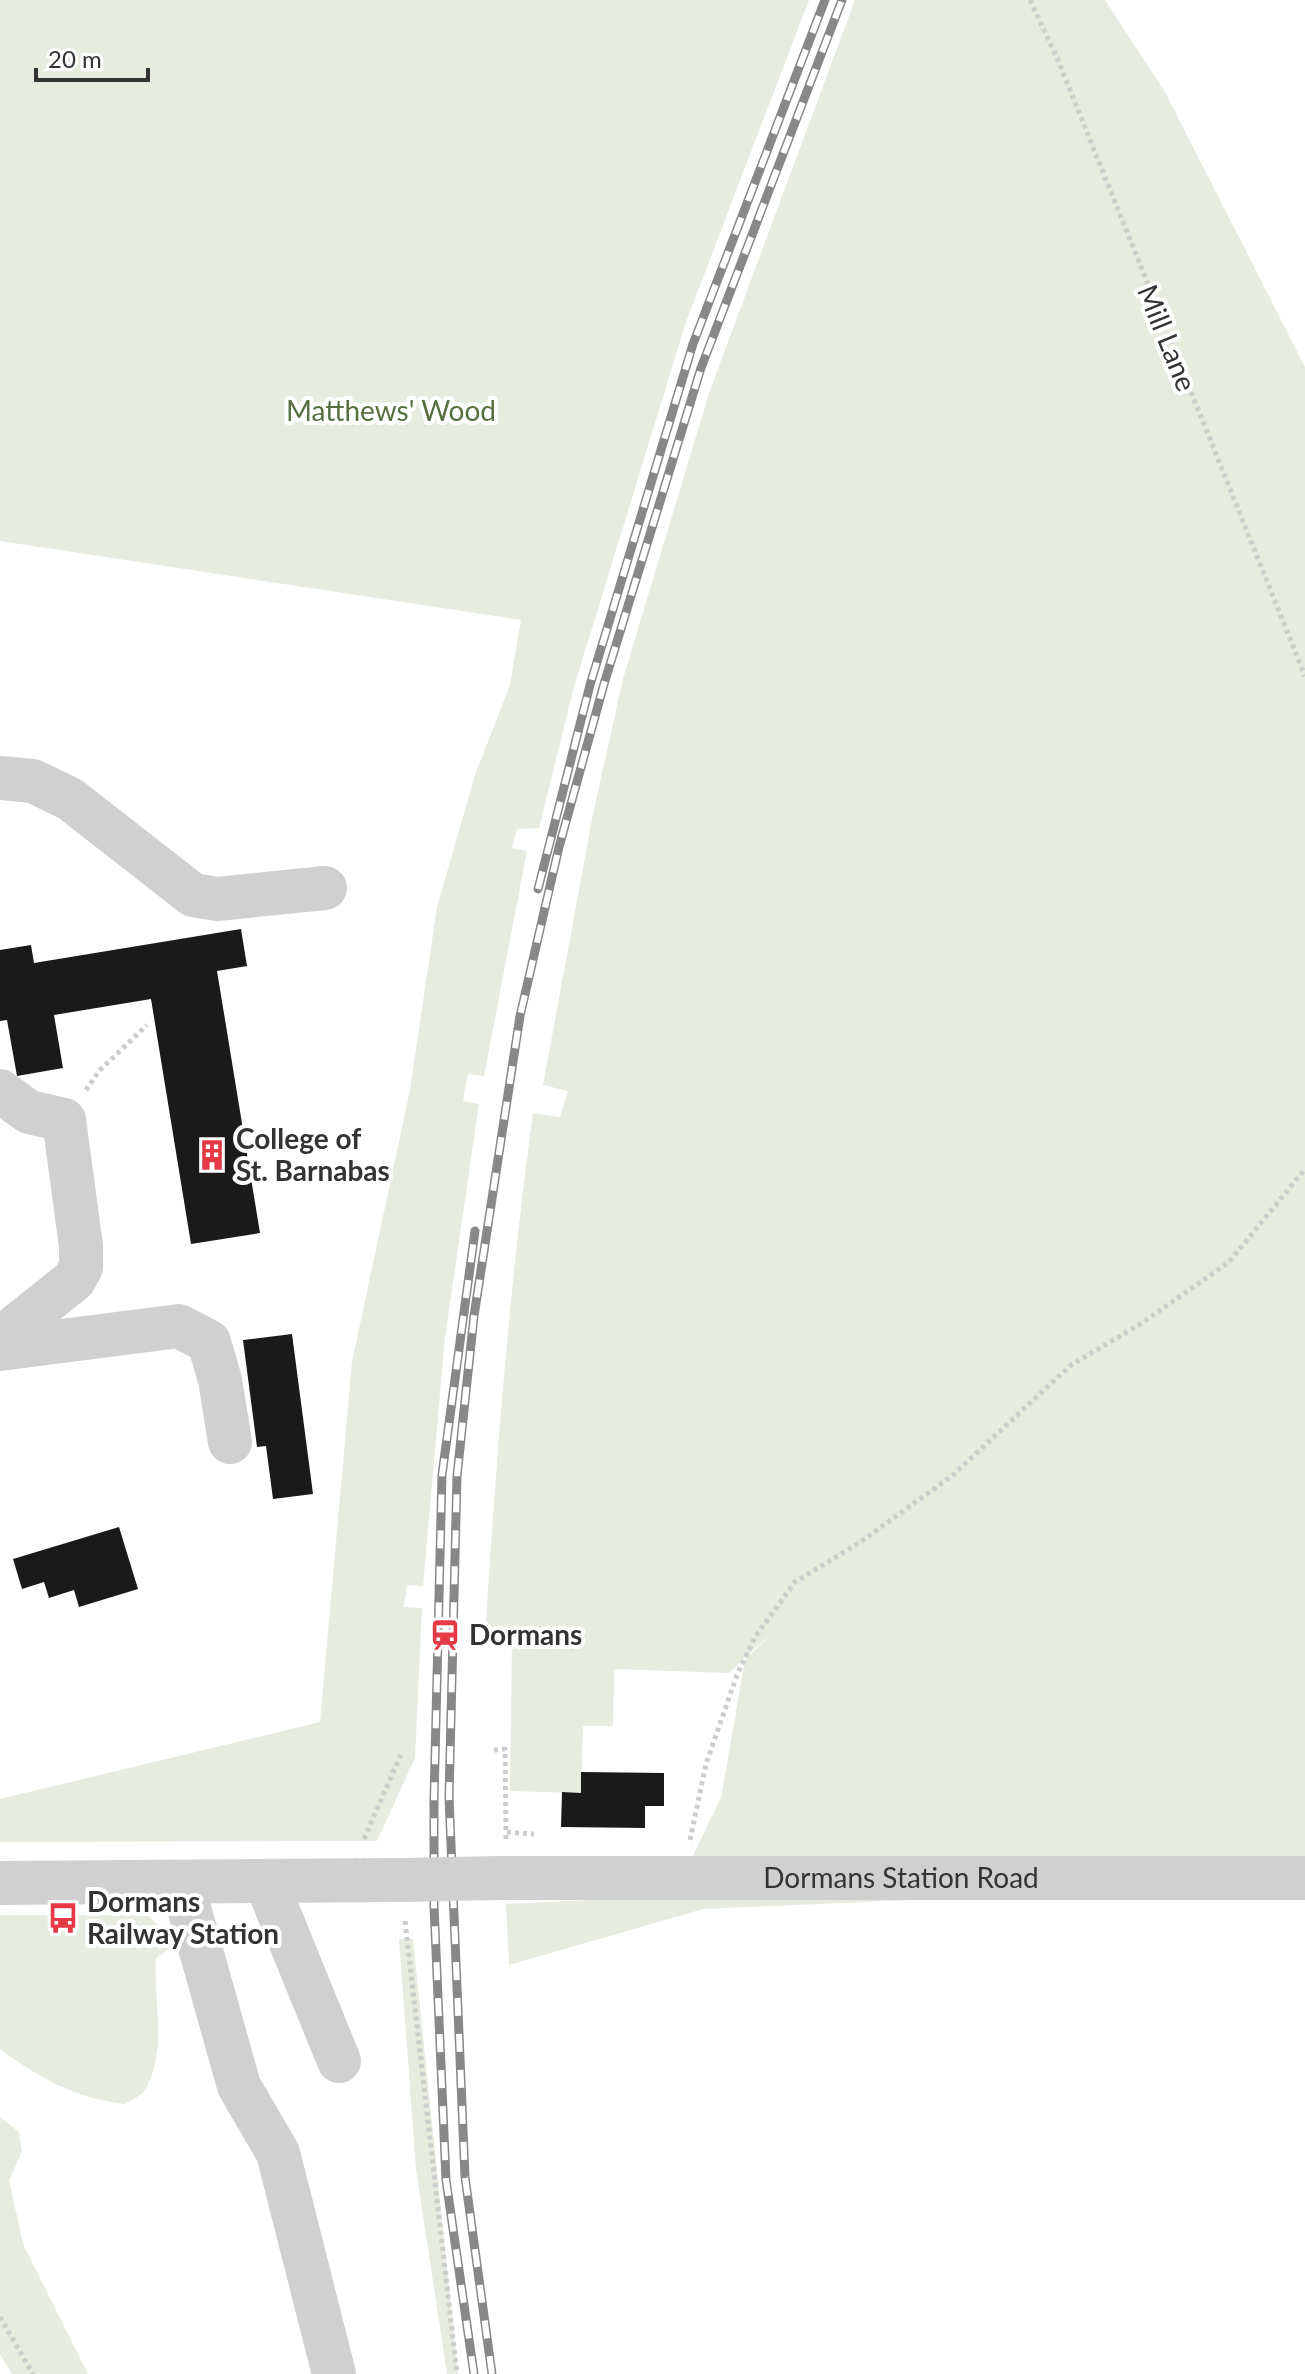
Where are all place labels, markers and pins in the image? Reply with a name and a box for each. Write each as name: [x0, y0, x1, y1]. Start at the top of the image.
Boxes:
place label: College of St. Barnabas: [236, 1121, 390, 1187]
building icon: College of St. Barnabas: [195, 1138, 229, 1172]
place label: Dormans: [469, 1617, 582, 1651]
station icon: Dormans: [428, 1618, 462, 1652]
place label: Dormans Railway Station: [87, 1884, 279, 1950]
bus stop icon: Dormans Railway Station: [46, 1901, 80, 1935]

